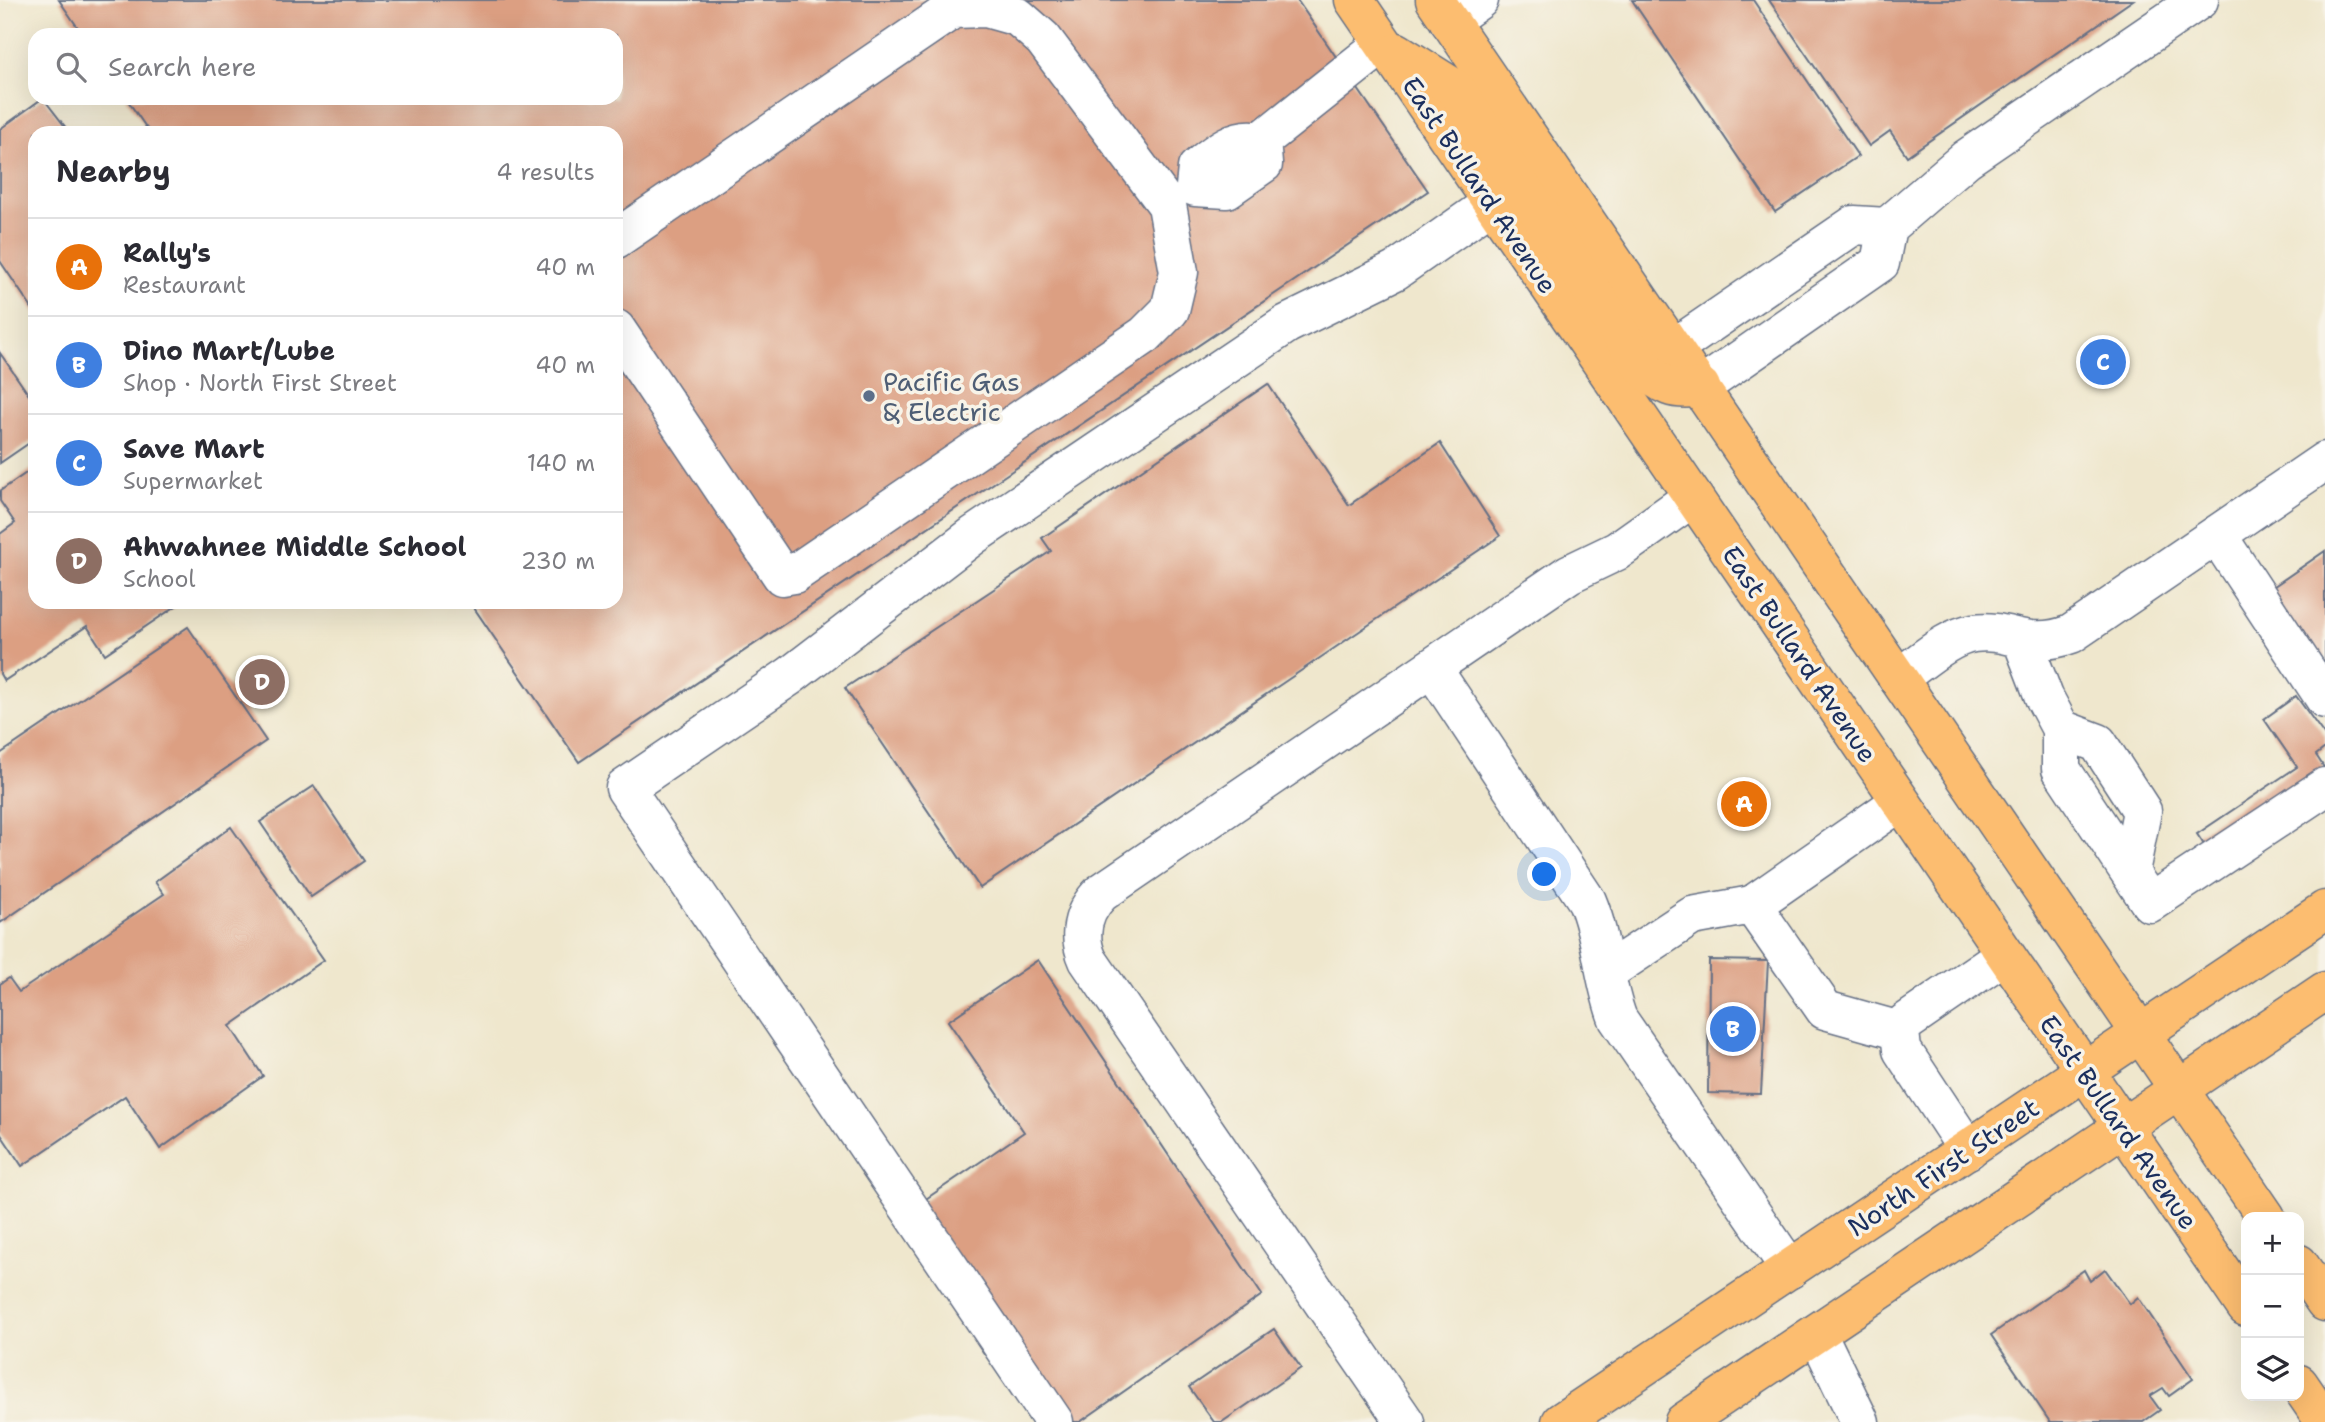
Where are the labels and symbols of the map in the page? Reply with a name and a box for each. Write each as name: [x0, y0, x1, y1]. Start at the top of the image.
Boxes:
street label: East Bullard Avenue: [1394, 70, 1566, 300]
pin: C: [2080, 336, 2126, 388]
place label: Pacific Gas & Electric: [883, 364, 1020, 429]
marker: Pacific Gas & Electric: [861, 388, 877, 404]
street label: East Bullard Avenue: [1714, 539, 1886, 769]
pin: D: [239, 656, 285, 708]
pin: A: [1721, 778, 1767, 830]
your location: [1527, 857, 1561, 891]
pin: B: [1710, 1003, 1756, 1055]
street label: East Bullard Avenue: [2032, 1008, 2206, 1236]
street label: North First Street: [1840, 1090, 2046, 1244]

